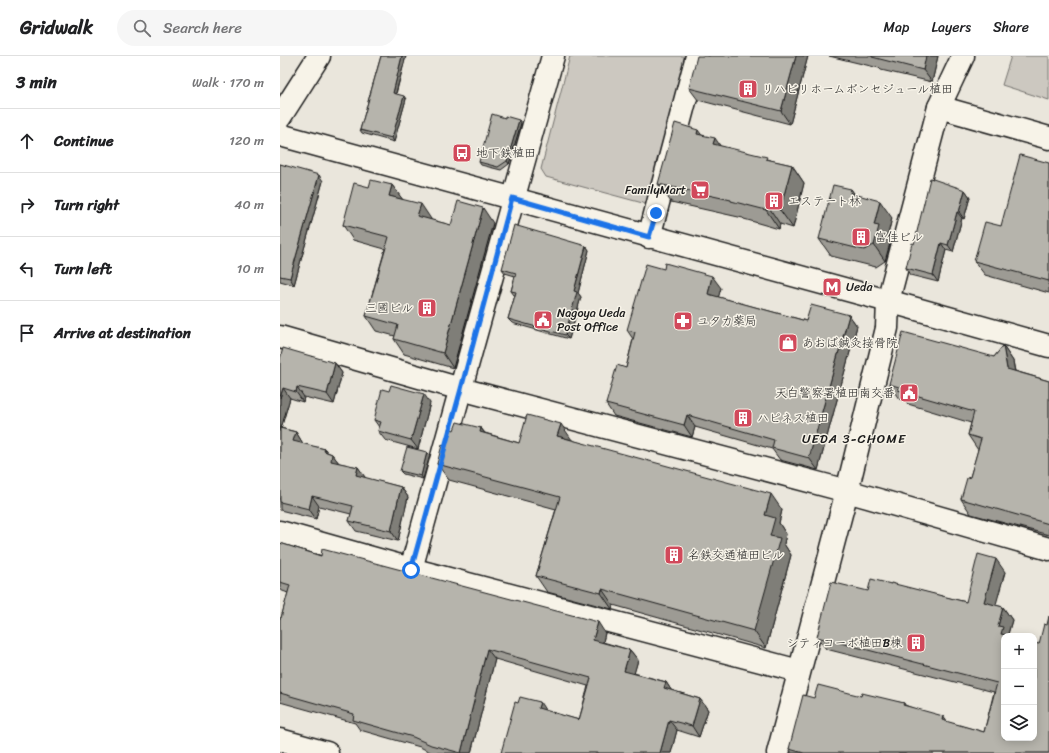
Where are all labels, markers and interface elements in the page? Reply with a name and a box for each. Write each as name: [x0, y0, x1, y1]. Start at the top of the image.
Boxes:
search box: [117, 10, 397, 46]
text: Gridwalk: [20, 11, 93, 44]
text: Search here: [163, 15, 242, 41]
text: Map: [884, 15, 909, 40]
text: Layers: [931, 15, 971, 40]
text: Share: [993, 15, 1029, 40]
icon: search: [131, 17, 153, 39]
text: 3 min: [16, 67, 57, 97]
text: Walk · 170 m: [192, 71, 264, 94]
building icon: リハビリホームボンセジュール植田: [737, 78, 759, 100]
place label: リハビリホームボンセジュール植田: [762, 78, 953, 100]
text: Continue: [54, 128, 114, 154]
text: 120 m: [229, 129, 264, 152]
icon: ahead: [16, 130, 38, 152]
bus stop icon: 地下鉄植田: [451, 142, 473, 164]
place label: 地下鉄植田: [476, 142, 536, 164]
place label: FamilyMart: [625, 179, 686, 201]
supermarket icon: FamilyMart: [689, 179, 711, 201]
building icon: エステート林: [763, 190, 785, 212]
place label: エステート林: [788, 190, 861, 212]
text: Turn right: [54, 192, 119, 218]
text: 40 m: [234, 193, 264, 216]
icon: right: [16, 194, 38, 216]
route end: [647, 204, 665, 222]
building icon: 富佳ビル: [850, 226, 872, 248]
place label: 富佳ビル: [875, 226, 923, 248]
text: Turn left: [54, 256, 112, 282]
text: 10 m: [237, 257, 264, 280]
icon: left: [16, 258, 38, 280]
metro station icon: Ueda: [821, 276, 843, 298]
place label: Ueda: [846, 276, 873, 298]
place label: 三國ビル: [365, 297, 413, 319]
building icon: 三國ビル: [416, 297, 438, 319]
place label: Nagoya Ueda Post Office: [557, 302, 626, 338]
public building icon: Nagoya Ueda Post Office: [532, 309, 554, 331]
pharmacy icon: ユタカ薬局: [672, 310, 694, 332]
place label: ユタカ薬局: [697, 310, 757, 332]
text: Arrive at destination: [54, 320, 191, 346]
icon: arrive: [16, 322, 38, 344]
shop icon: あおば鍼灸接骨院: [777, 332, 799, 354]
place label: あおば鍼灸接骨院: [802, 332, 898, 354]
place label: 天白警察署植田南交番: [775, 382, 895, 404]
public building icon: 天白警察署植田南交番: [898, 382, 920, 404]
building icon: ハピネス植田: [732, 407, 754, 429]
place label: ハピネス植田: [757, 407, 829, 429]
district label: UEDA 3-CHOME: [802, 427, 906, 450]
building icon: 名鉄交通植田ビル: [663, 544, 685, 566]
place label: 名鉄交通植田ビル: [688, 544, 784, 566]
route start: [402, 561, 420, 579]
place label: シティコーポ植田B棟: [786, 632, 902, 654]
building icon: シティコーポ植田B棟: [905, 632, 927, 654]
map controls: [1001, 633, 1037, 741]
button: +: [1001, 633, 1037, 669]
button: −: [1001, 669, 1037, 705]
button: layers: [1001, 705, 1037, 741]

